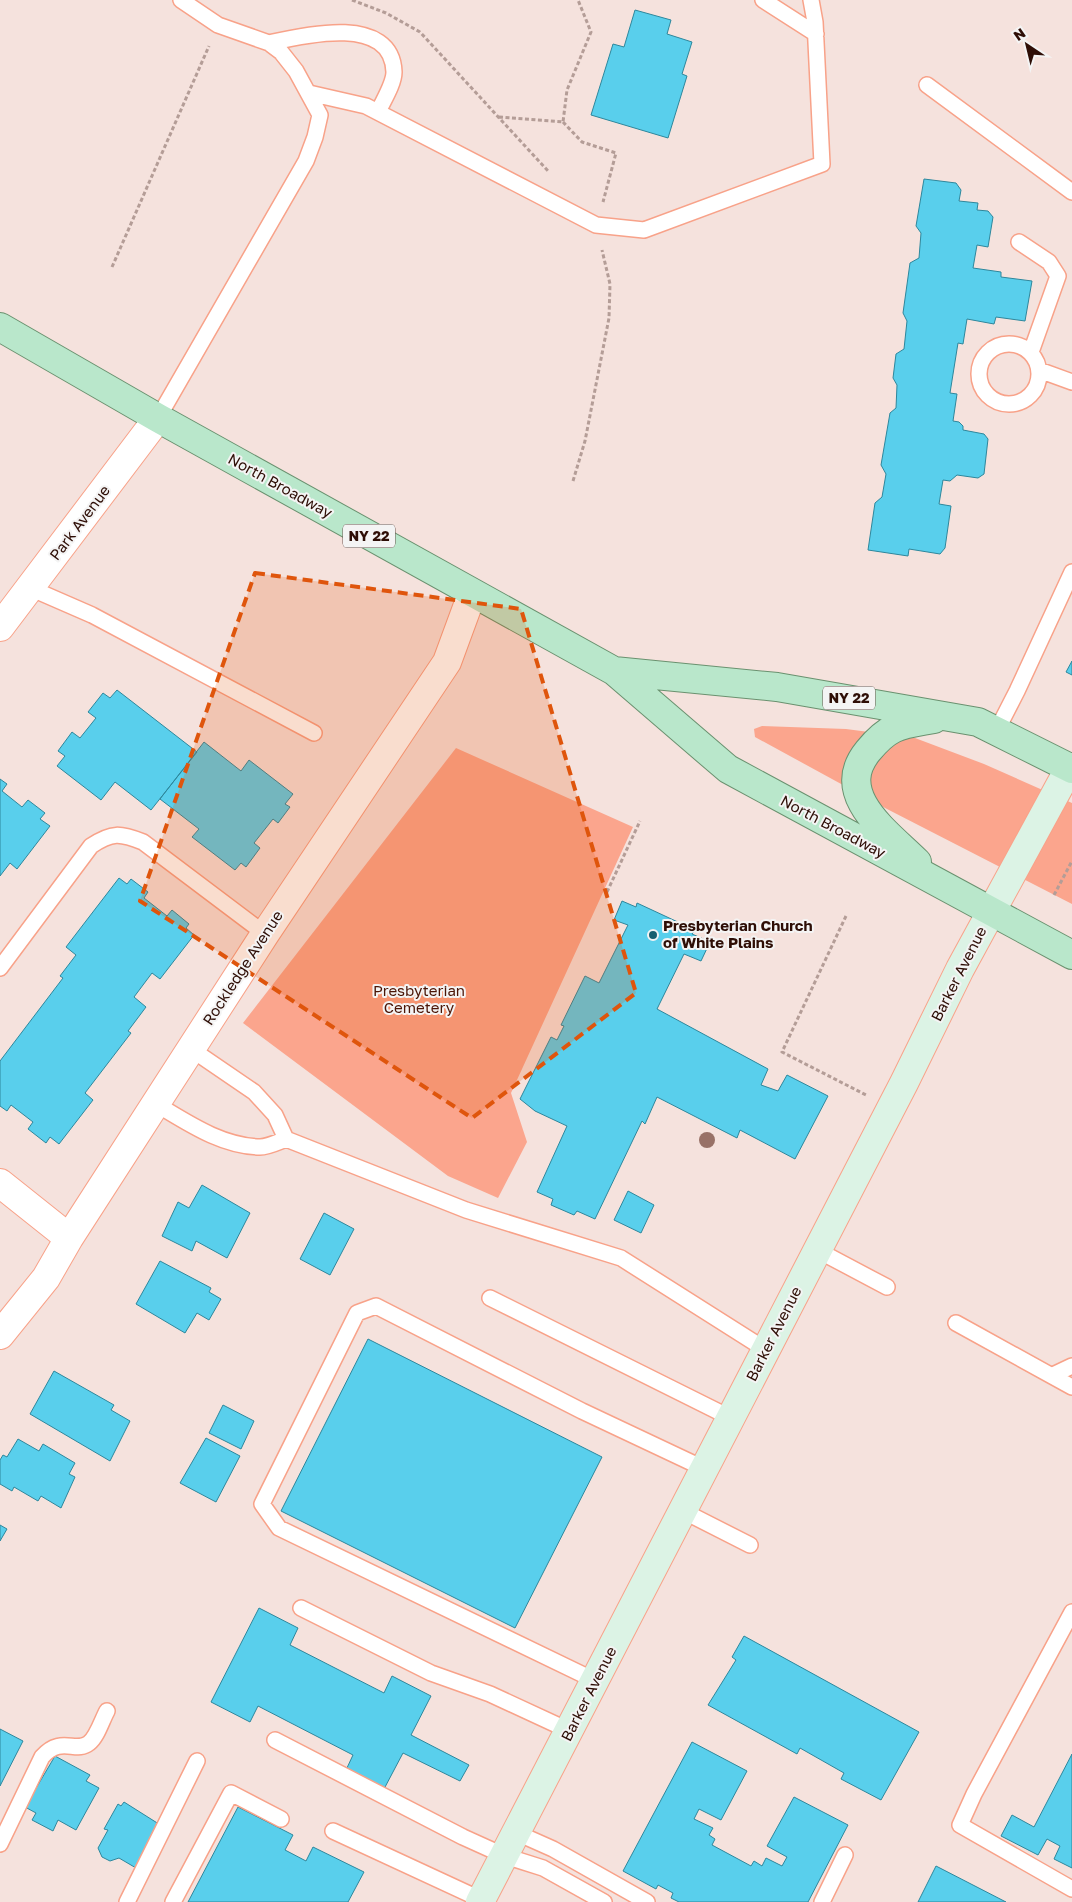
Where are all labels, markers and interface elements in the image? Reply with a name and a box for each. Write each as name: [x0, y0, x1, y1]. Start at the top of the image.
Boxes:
north arrow: [1002, 20, 1052, 70]
text: N: [1010, 24, 1028, 44]
street label: North Broadway: [225, 449, 336, 522]
street label: Park Avenue: [45, 481, 113, 563]
road number: NY 22: [343, 524, 395, 548]
road number: NY 22: [823, 686, 875, 710]
street label: North Broadway: [778, 791, 890, 862]
street label: Rockledge Avenue: [198, 907, 286, 1028]
place label: Presbyterian Church of White Plains: [663, 916, 812, 951]
street label: Barker Avenue: [927, 923, 990, 1024]
marker: Presbyterian Church of White Plains: [647, 929, 659, 941]
park label: Presbyterian Cemetery: [373, 981, 465, 1016]
street label: Barker Avenue: [742, 1283, 805, 1384]
street label: Barker Avenue: [557, 1643, 620, 1744]

